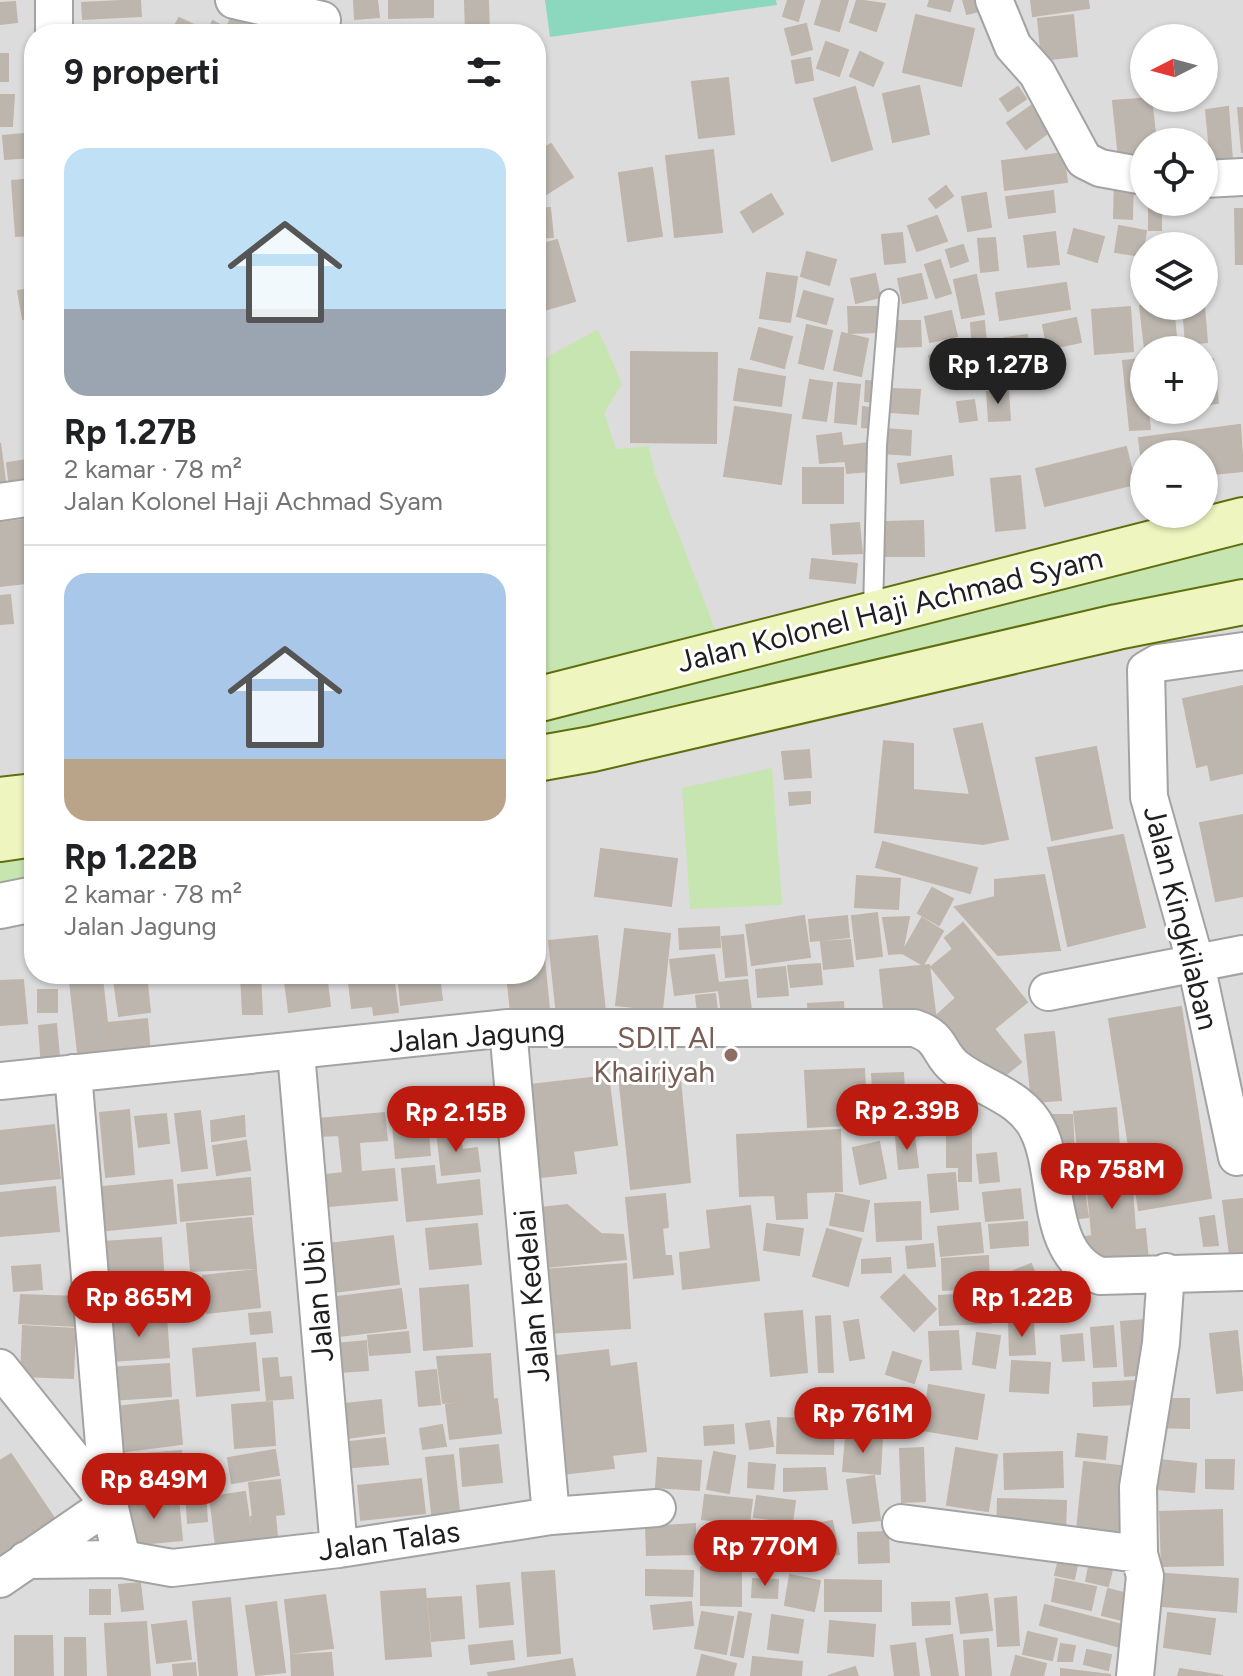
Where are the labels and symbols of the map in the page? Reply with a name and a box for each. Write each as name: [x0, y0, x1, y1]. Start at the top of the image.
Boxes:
north arrow: [1130, 24, 1218, 112]
pin: Rp 1.27B: [915, 338, 1081, 406]
street label: Jalan Kolonel Haji Achmad Syam: [673, 539, 1106, 680]
street label: Jalan Kingkilaban: [1136, 802, 1227, 1034]
street label: Jalan Jagung: [388, 1011, 566, 1060]
place label: SDIT Al Khairiyah: [593, 1019, 715, 1090]
marker: SDIT Al Khairiyah: [722, 1046, 740, 1064]
pin: Rp 2.39B: [824, 1084, 990, 1152]
pin: Rp 2.15B: [373, 1086, 539, 1154]
pin: Rp 758M: [1038, 1143, 1186, 1211]
street label: Jalan Kedelai: [505, 1208, 558, 1384]
street label: Jalan Ubi: [294, 1238, 341, 1364]
pin: Rp 865M: [65, 1271, 213, 1339]
pin: Rp 1.22B: [939, 1271, 1105, 1339]
pin: Rp 761M: [789, 1387, 937, 1455]
pin: Rp 849M: [80, 1453, 228, 1521]
street label: Jalan Talas: [316, 1512, 462, 1569]
pin: Rp 770M: [691, 1520, 839, 1588]

